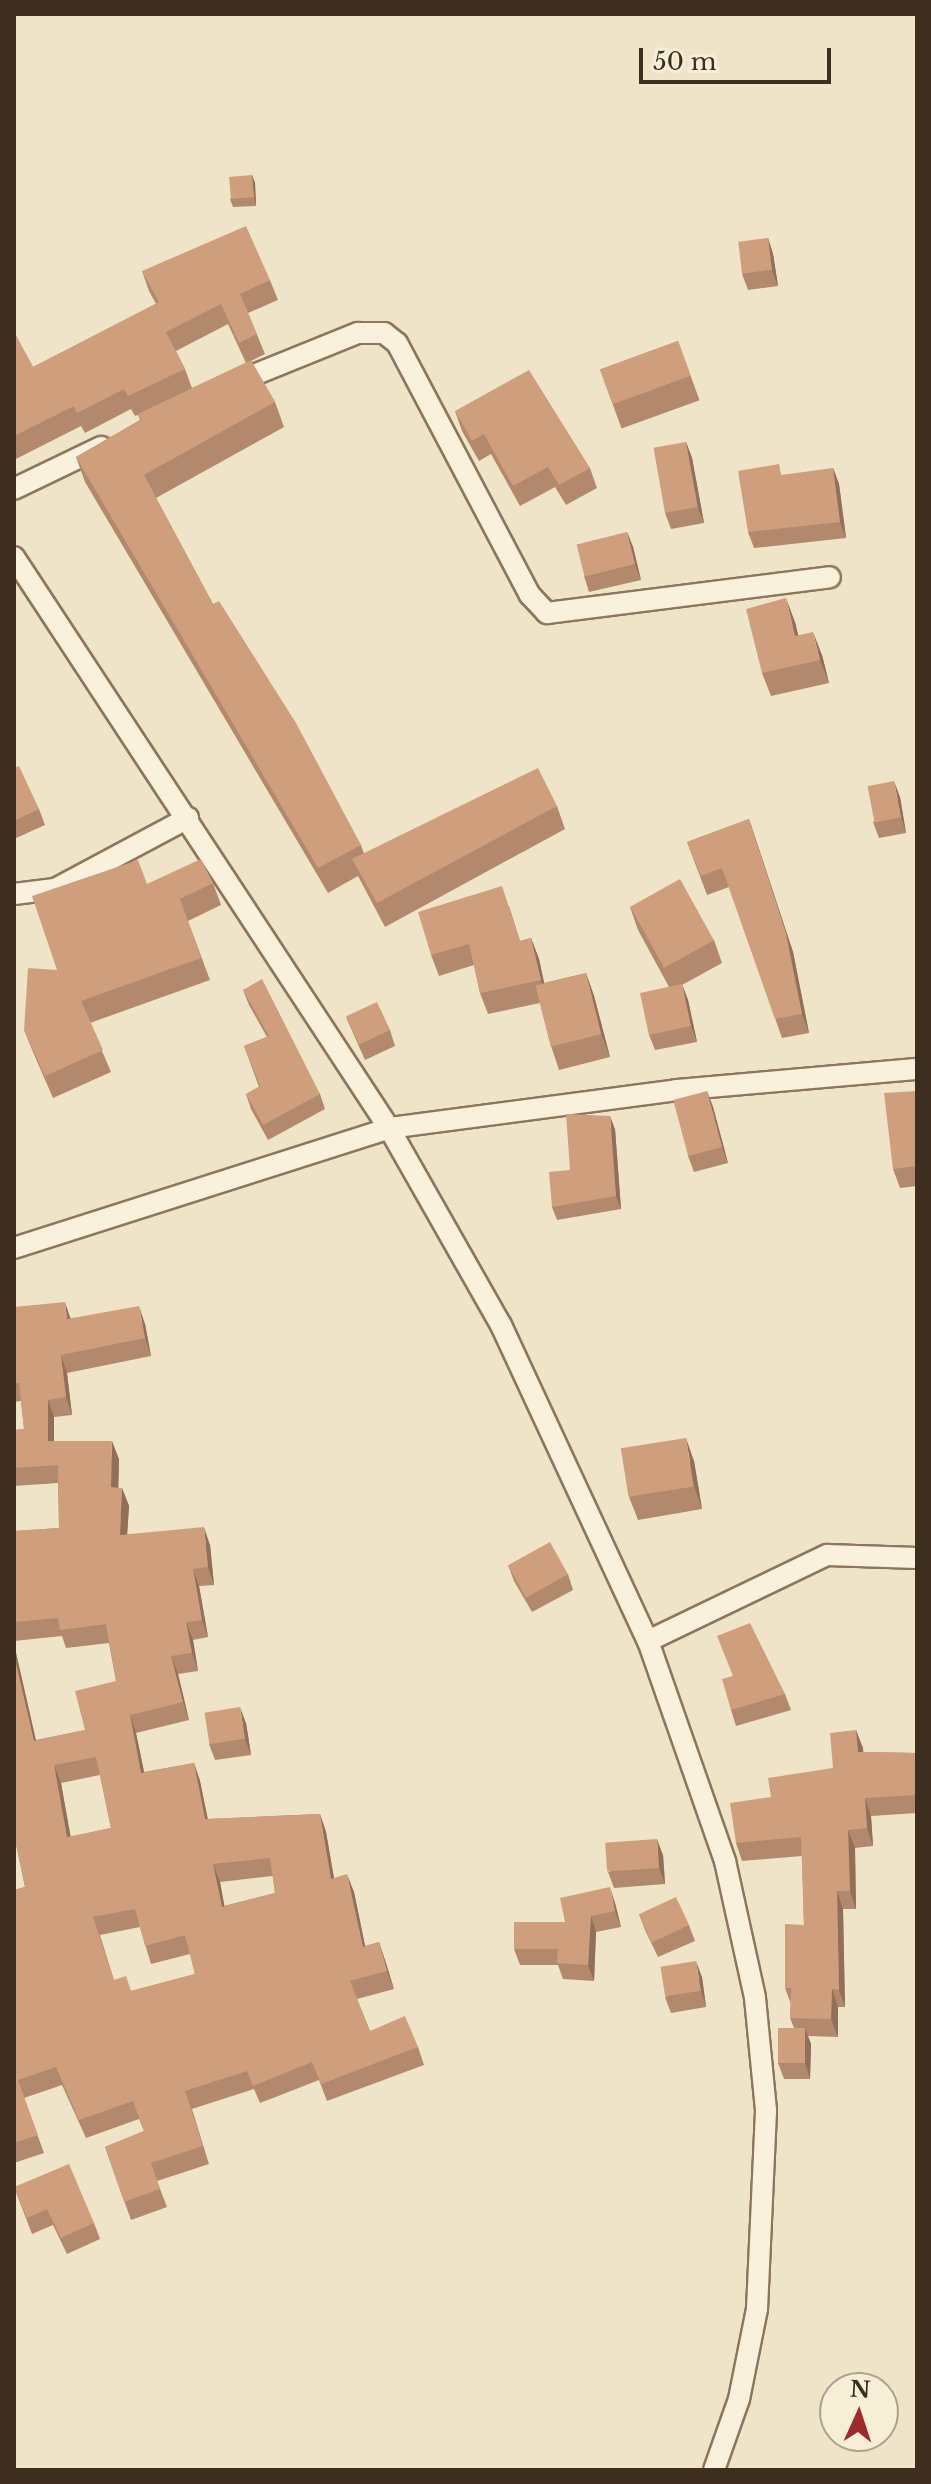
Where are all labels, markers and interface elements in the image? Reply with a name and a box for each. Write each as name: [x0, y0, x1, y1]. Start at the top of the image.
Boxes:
scale bar: [643, 32, 835, 82]
text: 50 m: [653, 47, 716, 76]
north arrow: [819, 2372, 899, 2452]
text: N: [849, 2376, 871, 2404]

